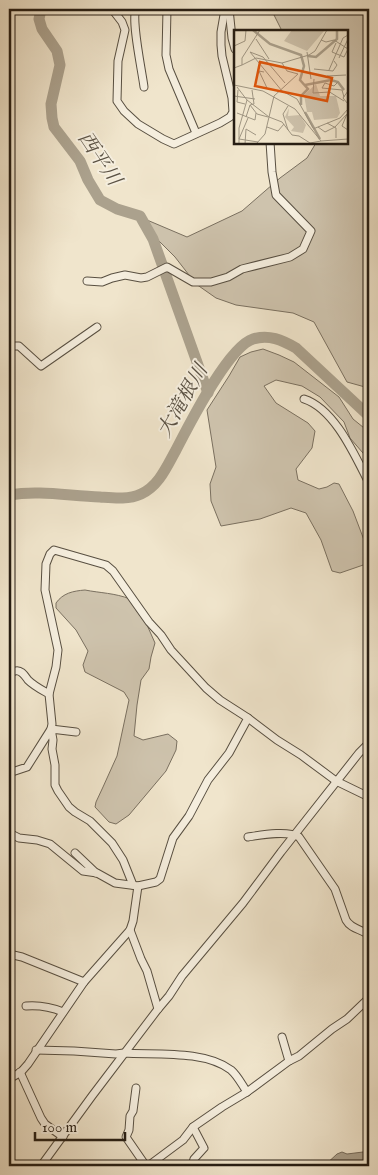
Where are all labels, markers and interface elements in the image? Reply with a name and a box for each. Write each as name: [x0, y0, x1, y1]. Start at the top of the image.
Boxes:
inset map: [234, 30, 348, 144]
water label: 西平川: [72, 127, 127, 193]
water label: 大滝根川: [152, 358, 215, 442]
scale bar: [35, 1110, 125, 1142]
text: 100 m: [42, 1118, 78, 1137]

